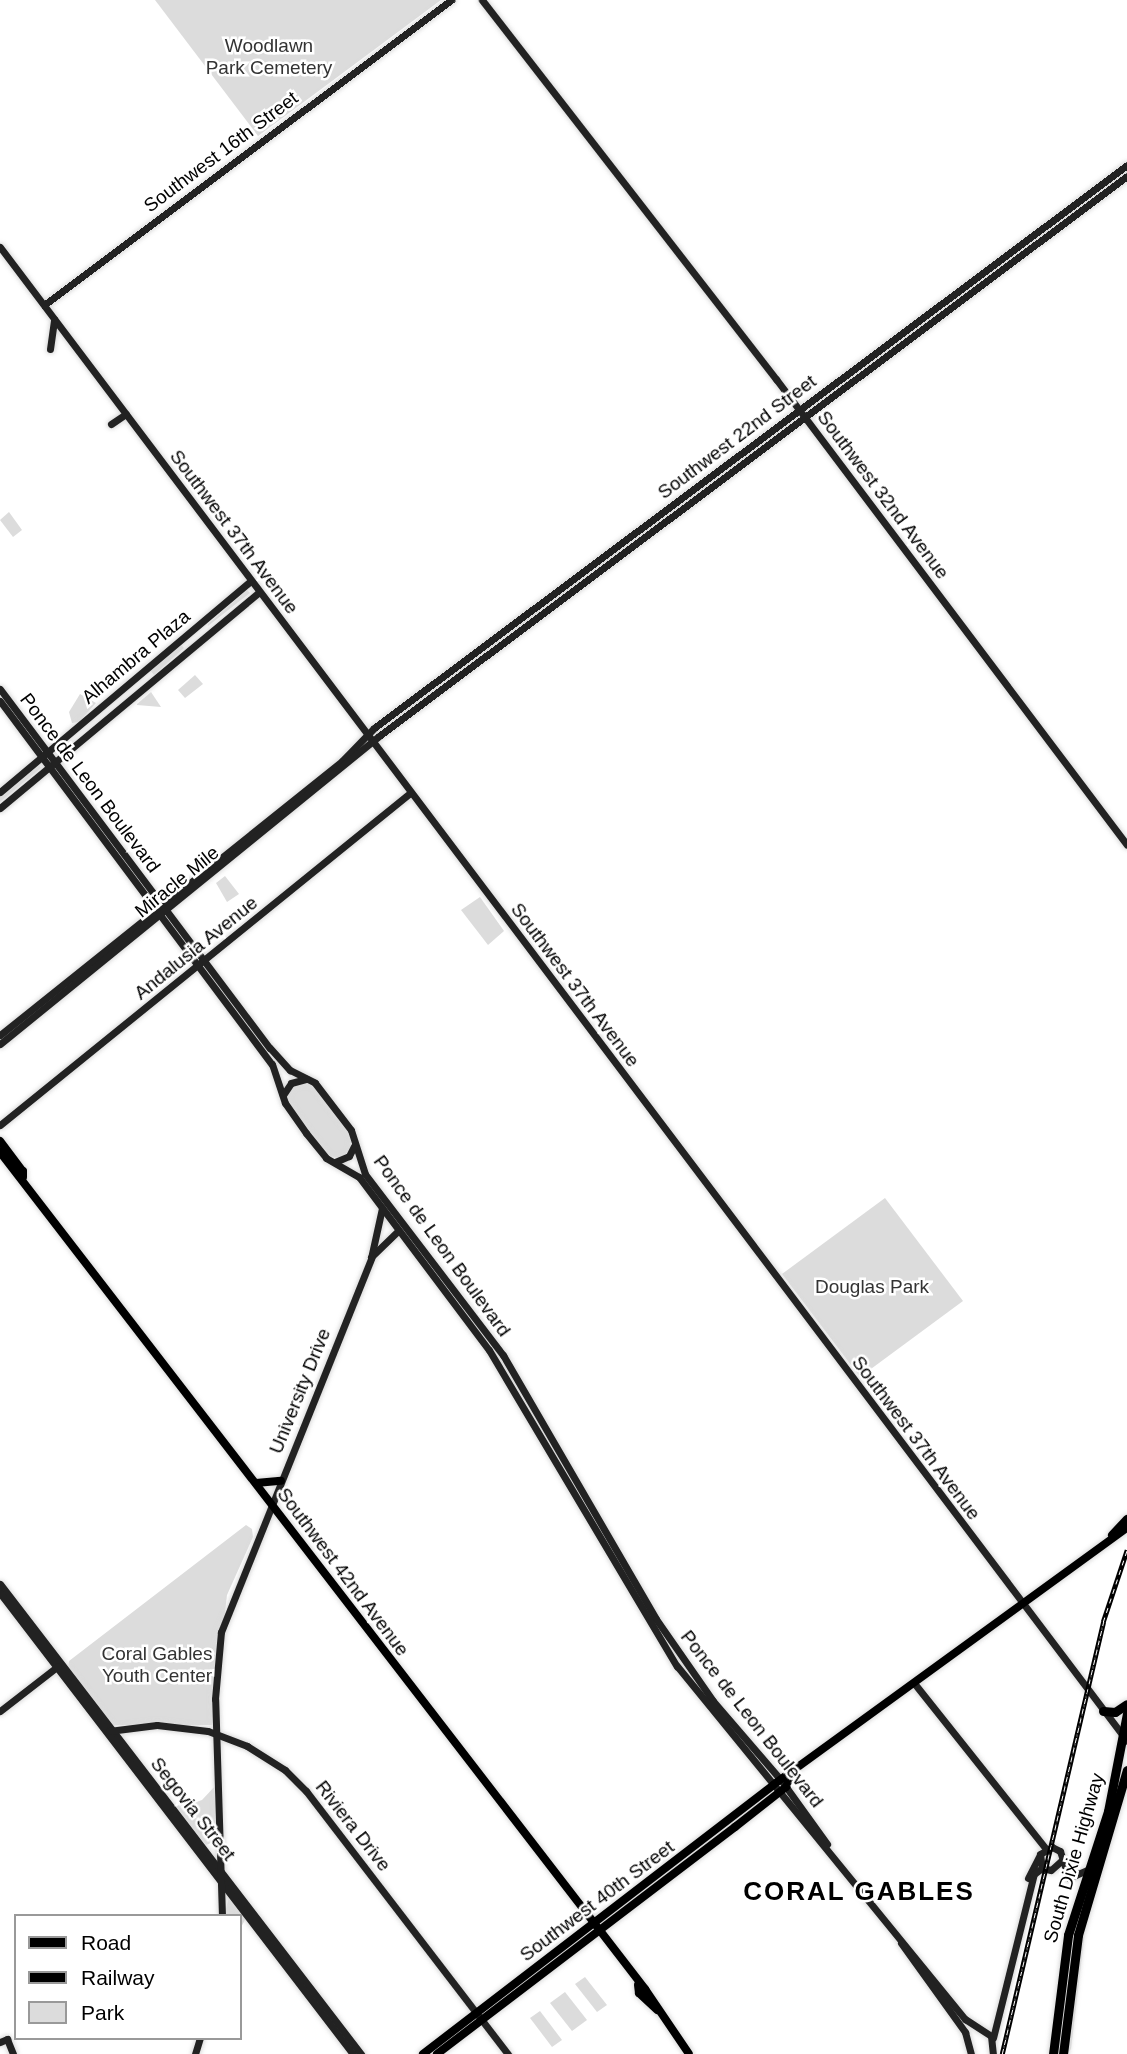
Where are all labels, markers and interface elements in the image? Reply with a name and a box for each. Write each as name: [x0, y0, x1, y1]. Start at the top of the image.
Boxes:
park label: Woodlawn Park Cemetery: [206, 35, 332, 79]
street label: Southwest 16th Street: [139, 87, 303, 217]
street label: Southwest 22nd Street: [653, 370, 821, 504]
street label: Southwest 32nd Avenue: [812, 406, 954, 584]
street label: Southwest 37th Avenue: [165, 445, 303, 619]
street label: Alhambra Plaza: [77, 605, 195, 709]
street label: Ponce de Leon Boulevard: [15, 689, 165, 877]
street label: Miracle Mile: [130, 841, 224, 923]
street label: Andalusia Avenue: [129, 891, 263, 1005]
street label: Southwest 37th Avenue: [506, 898, 644, 1072]
street label: Ponce de Leon Boulevard: [369, 1151, 515, 1341]
park label: Douglas Park: [815, 1276, 929, 1298]
street label: University Drive: [265, 1325, 335, 1457]
street label: Southwest 37th Avenue: [847, 1351, 985, 1525]
street label: Southwest 42nd Avenue: [272, 1483, 414, 1661]
street label: Ponce de Leon Boulevard: [676, 1626, 828, 1812]
park label: Coral Gables Youth Center: [102, 1643, 212, 1687]
street label: Segovia Street: [146, 1753, 240, 1865]
street label: South Dixie Highway: [1039, 1771, 1109, 1945]
street label: Riviera Drive: [311, 1776, 395, 1876]
street label: Southwest 40th Street: [515, 1836, 679, 1966]
district label: CORAL GABLES: [744, 1876, 973, 1908]
legend: [14, 1914, 242, 2040]
text: Road: [81, 1931, 131, 1954]
text: Railway: [81, 1966, 155, 1989]
text: Park: [81, 2001, 124, 2024]

